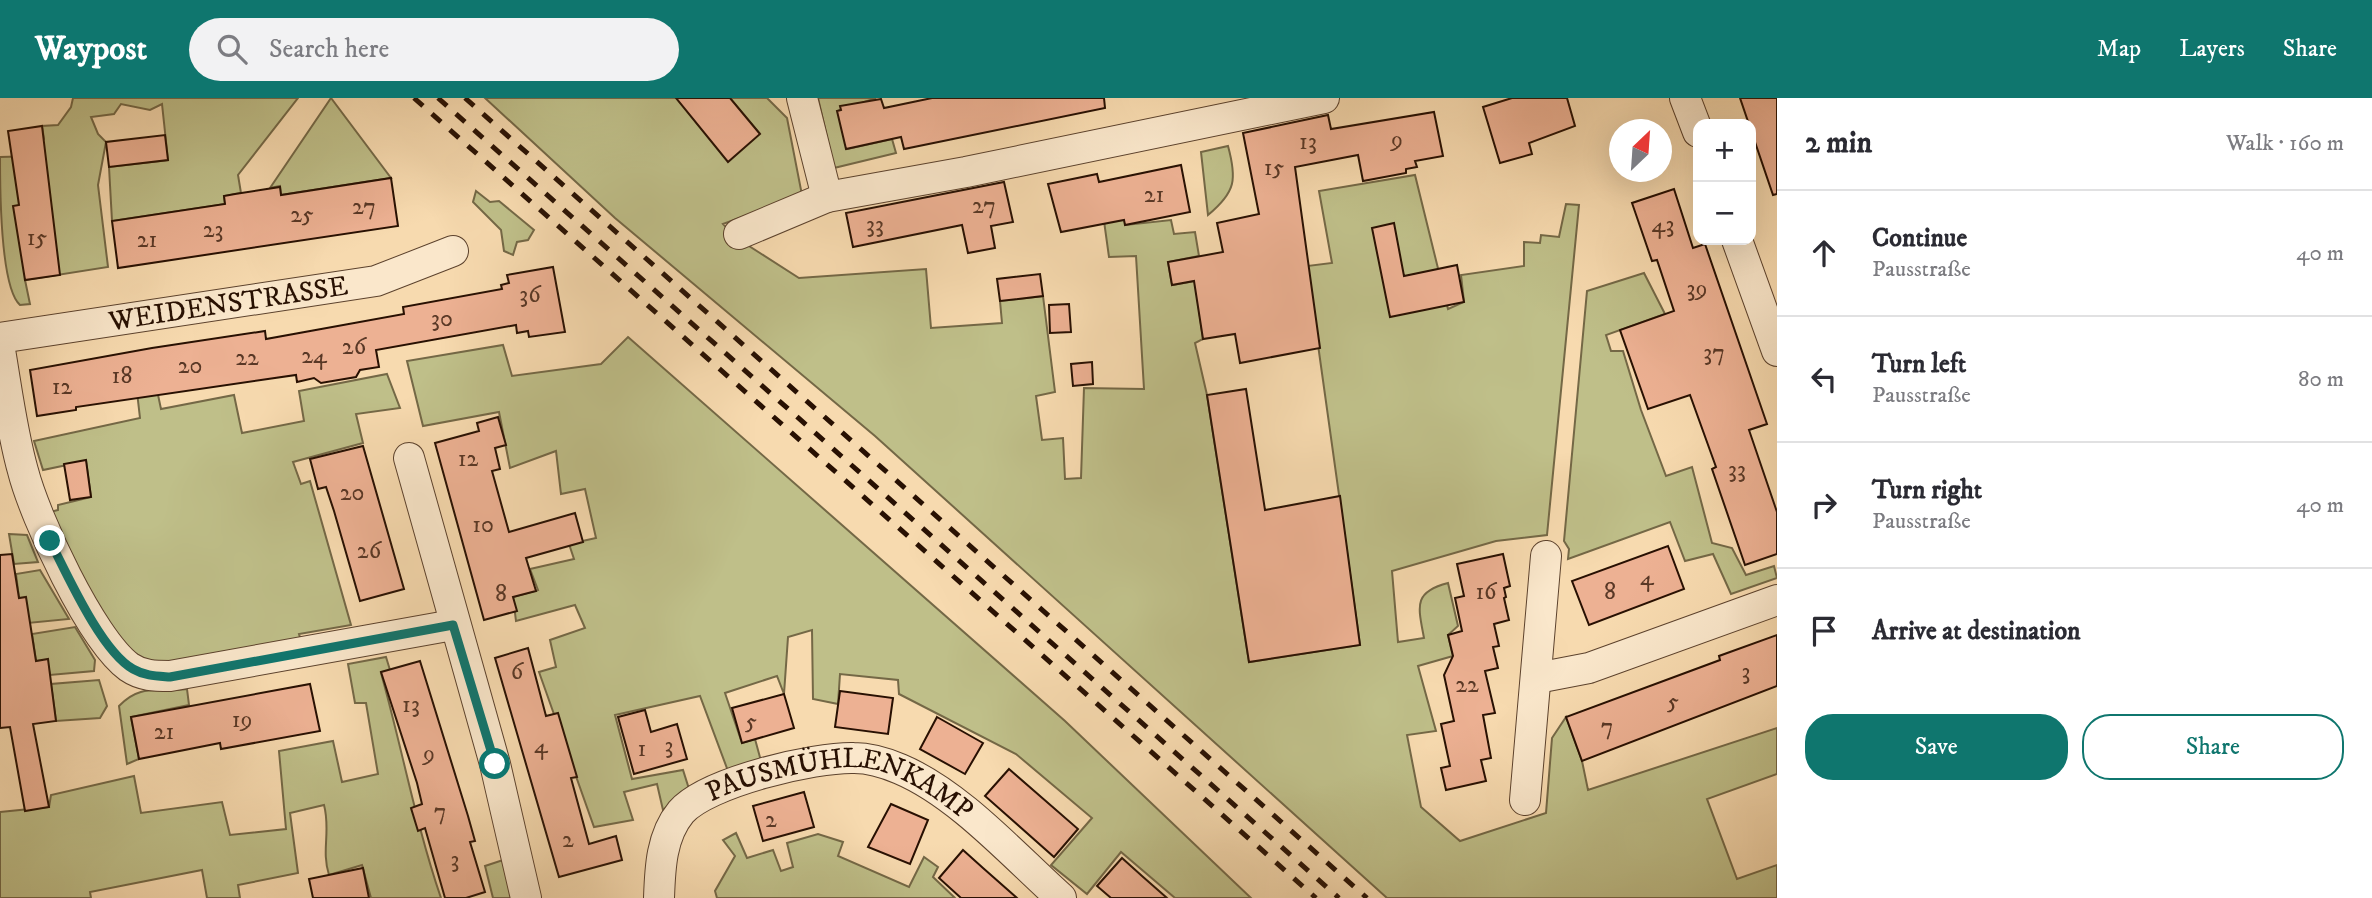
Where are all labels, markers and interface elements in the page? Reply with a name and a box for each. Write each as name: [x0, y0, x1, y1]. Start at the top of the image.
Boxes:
search box: [189, 18, 679, 81]
text: Waypost: [35, 29, 147, 70]
icon: search: [213, 30, 251, 68]
text: Search here: [269, 33, 389, 66]
text: Map: [2097, 34, 2141, 64]
text: Layers: [2179, 34, 2245, 64]
text: Share: [2283, 34, 2337, 64]
north arrow: [1609, 119, 1672, 182]
map controls: [1693, 119, 1756, 245]
button: +: [1693, 119, 1756, 182]
house number: 9: [1390, 125, 1403, 155]
text: 2 min: [1805, 125, 1872, 162]
house number: 13: [1299, 127, 1317, 157]
text: Walk · 160 m: [2226, 129, 2344, 158]
house number: 15: [1264, 153, 1284, 183]
house number: 21: [1144, 180, 1164, 210]
button: −: [1693, 182, 1756, 245]
house number: 27: [972, 191, 996, 221]
house number: 27: [352, 192, 376, 222]
house number: 25: [290, 200, 314, 230]
house number: 33: [866, 210, 884, 240]
house number: 43: [1652, 210, 1674, 240]
house number: 23: [203, 215, 223, 245]
text: Continue: [1872, 222, 1967, 255]
house number: 15: [27, 223, 47, 253]
house number: 21: [137, 225, 157, 255]
icon: ahead: [1805, 234, 1843, 272]
text: 40 m: [2296, 239, 2344, 268]
text: Pausstraße: [1872, 255, 1971, 284]
street label: WEIDENSTRASSE: [105, 268, 351, 339]
house number: 39: [1687, 274, 1707, 304]
house number: 36: [519, 280, 542, 310]
house number: 30: [431, 304, 453, 334]
house number: 26: [342, 332, 368, 362]
house number: 37: [1703, 338, 1725, 368]
house number: 24: [301, 341, 328, 371]
house number: 22: [235, 343, 259, 373]
text: Turn left: [1872, 348, 1966, 381]
house number: 20: [178, 351, 202, 381]
icon: left: [1805, 360, 1843, 398]
house number: 18: [112, 361, 132, 391]
text: 80 m: [2298, 365, 2344, 394]
house number: 12: [52, 372, 73, 402]
text: Pausstraße: [1872, 381, 1971, 410]
house number: 12: [458, 444, 479, 474]
house number: 33: [1728, 455, 1746, 485]
text: Turn right: [1872, 474, 1982, 507]
house number: 20: [340, 478, 364, 508]
icon: right: [1805, 486, 1843, 524]
text: 40 m: [2296, 491, 2344, 520]
text: Pausstraße: [1872, 507, 1971, 536]
house number: 10: [472, 510, 494, 540]
route end: [34, 525, 65, 556]
house number: 26: [357, 536, 383, 566]
house number: 4: [1640, 563, 1655, 593]
house number: 16: [1475, 577, 1498, 607]
house number: 8: [1604, 577, 1616, 607]
house number: 8: [495, 579, 507, 609]
icon: arrive: [1805, 612, 1843, 650]
text: Arrive at destination: [1872, 615, 2081, 648]
house number: 6: [511, 657, 525, 687]
house number: 3: [1742, 657, 1750, 687]
house number: 22: [1455, 670, 1479, 700]
house number: 5: [1667, 687, 1679, 717]
house number: 13: [402, 690, 420, 720]
house number: 19: [232, 705, 252, 735]
house number: 5: [745, 707, 757, 737]
house number: 7: [1601, 712, 1613, 742]
button: Save: [1805, 714, 2068, 780]
button: Share: [2082, 714, 2344, 780]
house number: 21: [154, 717, 174, 747]
house number: 4: [534, 731, 549, 761]
house number: 3: [665, 731, 673, 761]
house number: 1: [638, 734, 646, 764]
house number: 9: [422, 739, 435, 769]
street label: PAUSMÜHLENKAMP: [700, 740, 980, 827]
route start: [479, 748, 510, 779]
house number: 7: [434, 797, 446, 827]
house number: 2: [765, 805, 777, 835]
house number: 2: [562, 825, 574, 855]
house number: 3: [451, 845, 459, 875]

